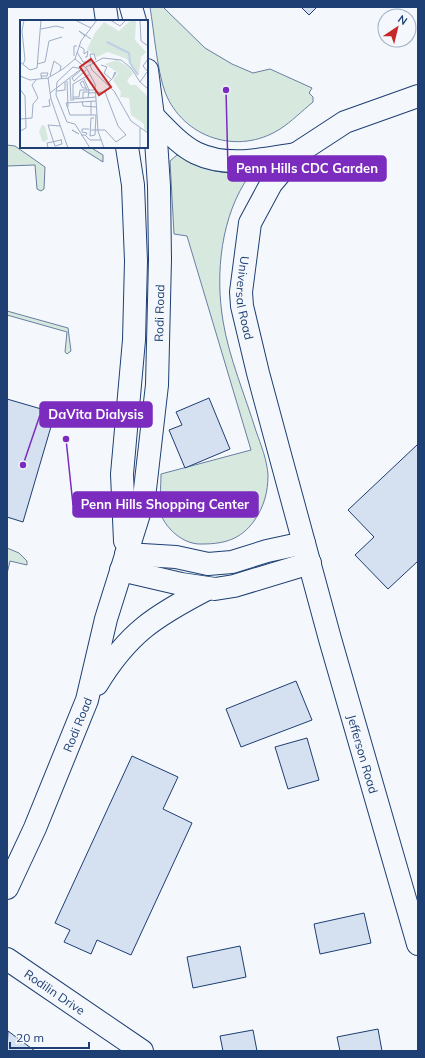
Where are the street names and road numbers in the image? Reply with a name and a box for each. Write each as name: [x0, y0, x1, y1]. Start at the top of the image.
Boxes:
street label: Universal Road: [233, 255, 257, 341]
street label: Rodi Road: [151, 284, 167, 342]
street label: Rodi Road: [59, 695, 95, 754]
street label: Jefferson Road: [345, 713, 382, 795]
street label: Rodilin Drive: [22, 966, 88, 1018]

